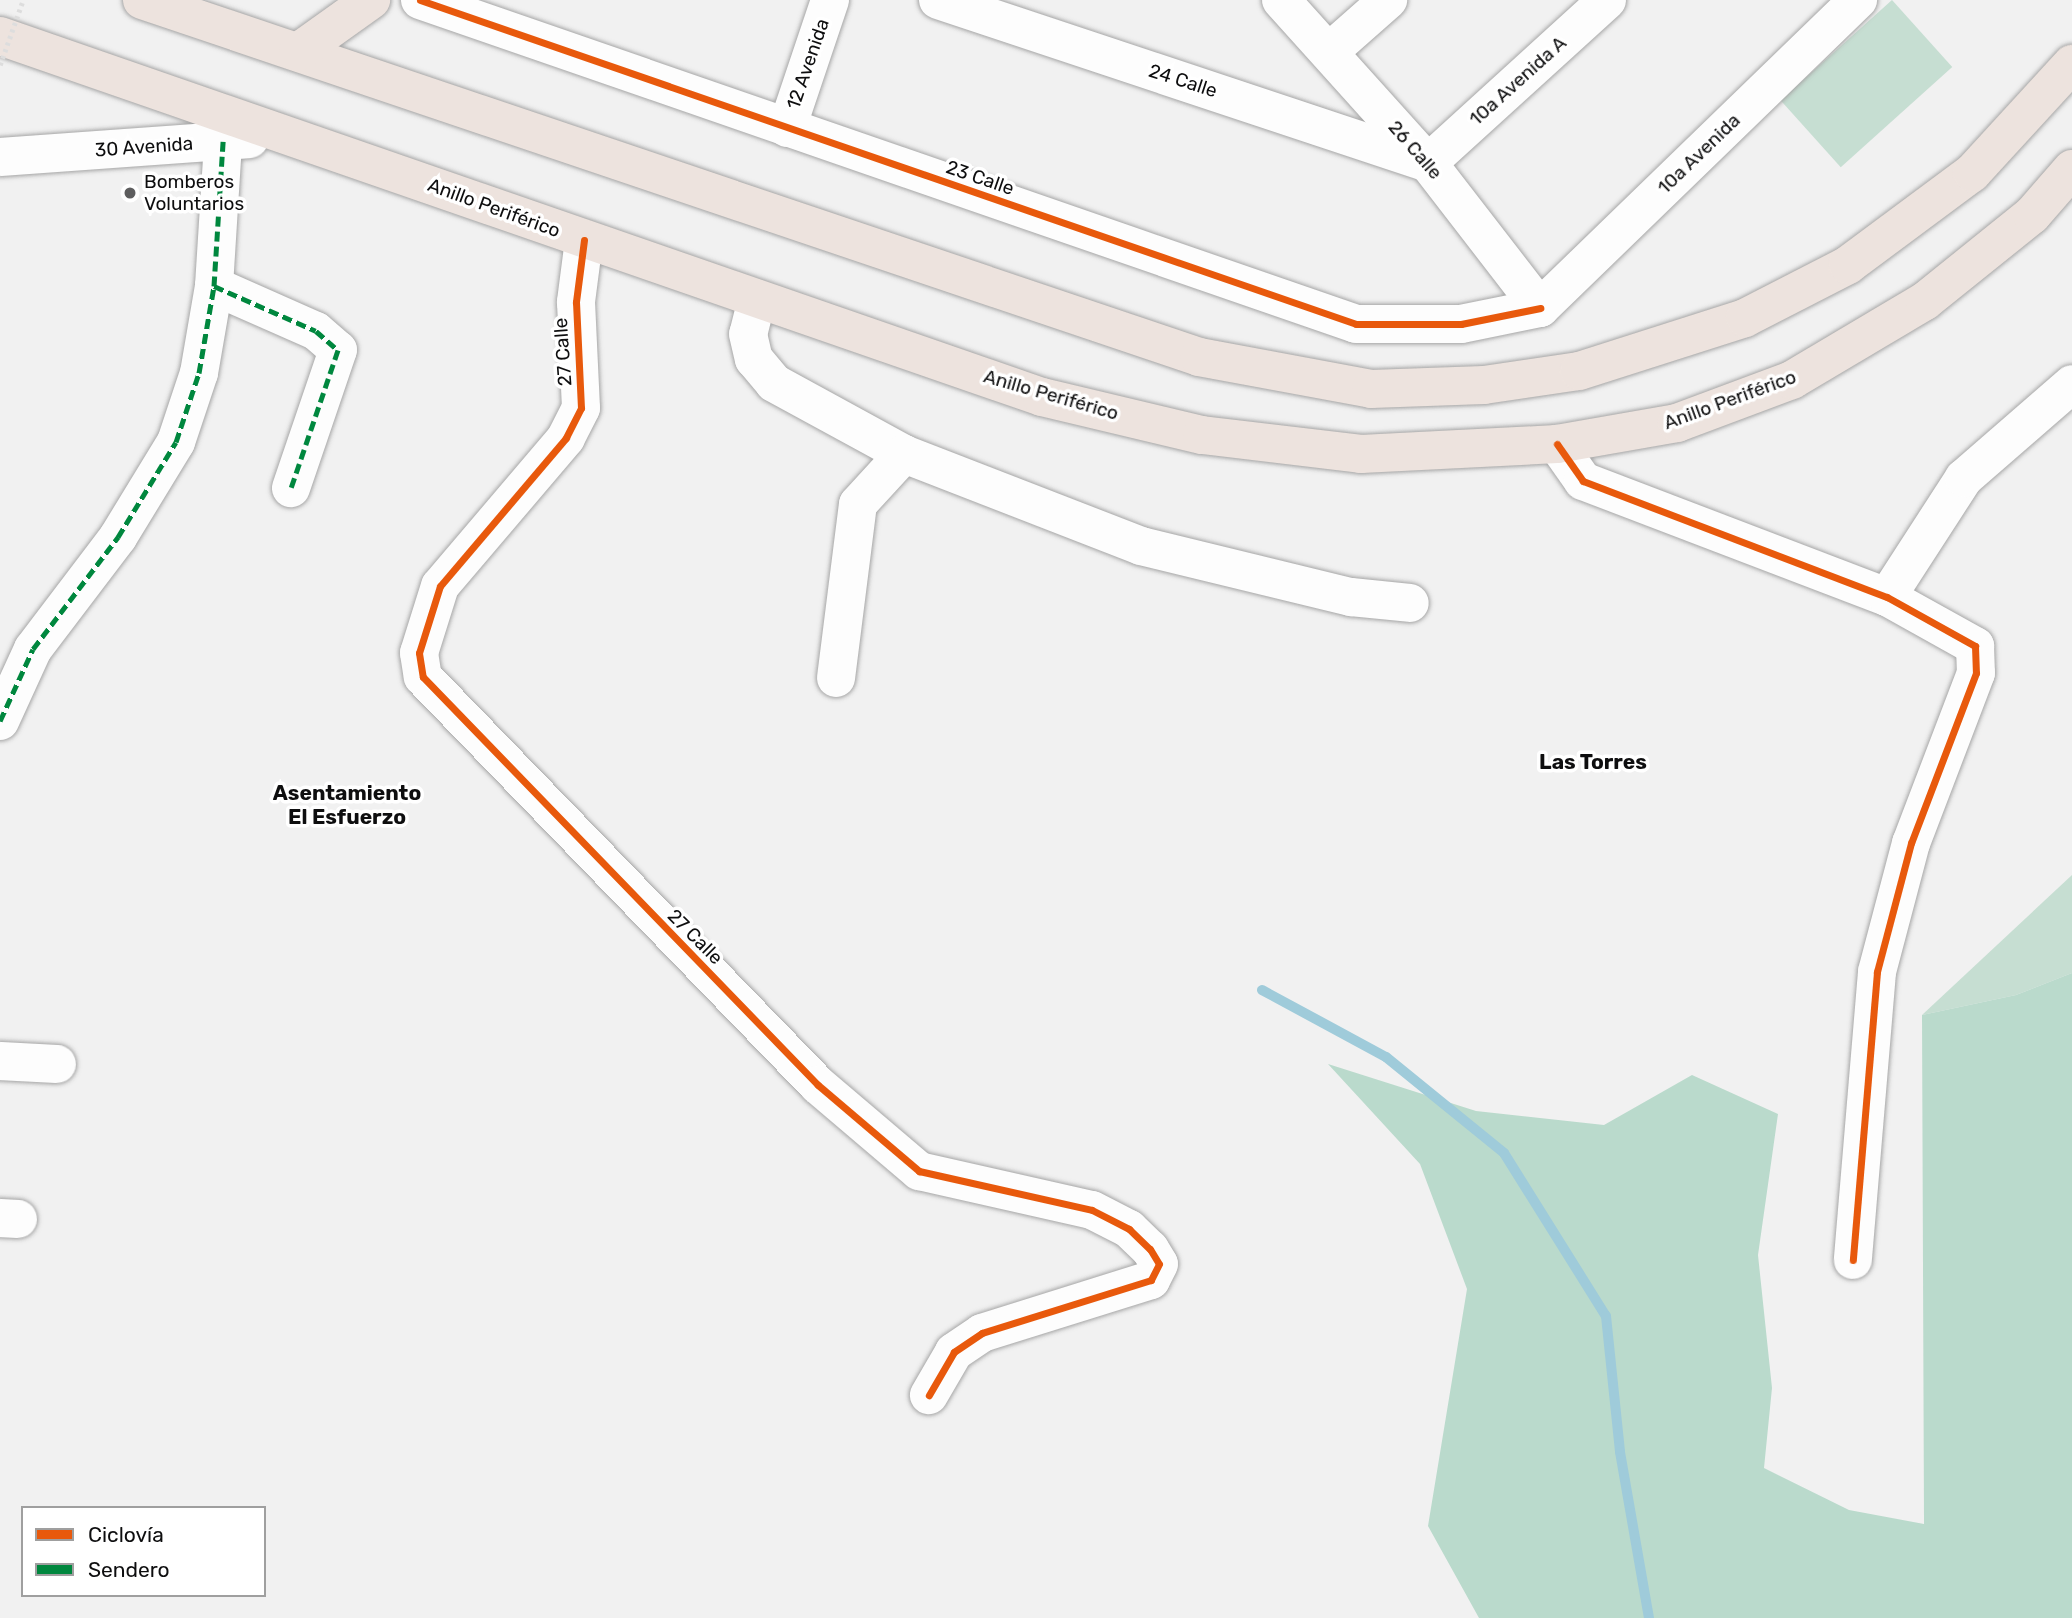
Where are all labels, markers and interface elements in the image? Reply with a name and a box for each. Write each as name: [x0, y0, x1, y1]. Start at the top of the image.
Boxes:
street label: 12 Avenida: [782, 15, 834, 113]
street label: 10a Avenida A: [1464, 31, 1572, 131]
street label: 24 Calle: [1146, 59, 1220, 103]
street label: 10a Avenida: [1653, 109, 1745, 199]
street label: 26 Calle: [1383, 116, 1447, 184]
street label: 30 Avenida: [94, 132, 194, 162]
street label: 23 Calle: [943, 156, 1017, 200]
place label: Bomberos Voluntarios: [144, 171, 244, 215]
street label: Anillo Periférico: [425, 173, 563, 243]
marker: Bomberos Voluntarios: [122, 185, 138, 201]
street label: 27 Calle: [549, 317, 577, 387]
street label: Anillo Periférico: [981, 365, 1121, 425]
street label: Anillo Periférico: [1661, 365, 1799, 435]
district label: Las Torres: [1539, 749, 1647, 775]
district label: Asentamiento El Esfuerzo: [273, 780, 421, 830]
street label: 27 Calle: [663, 905, 727, 969]
legend: [21, 1506, 266, 1597]
text: Ciclovía: [88, 1522, 164, 1547]
text: Sendero: [88, 1557, 170, 1582]

